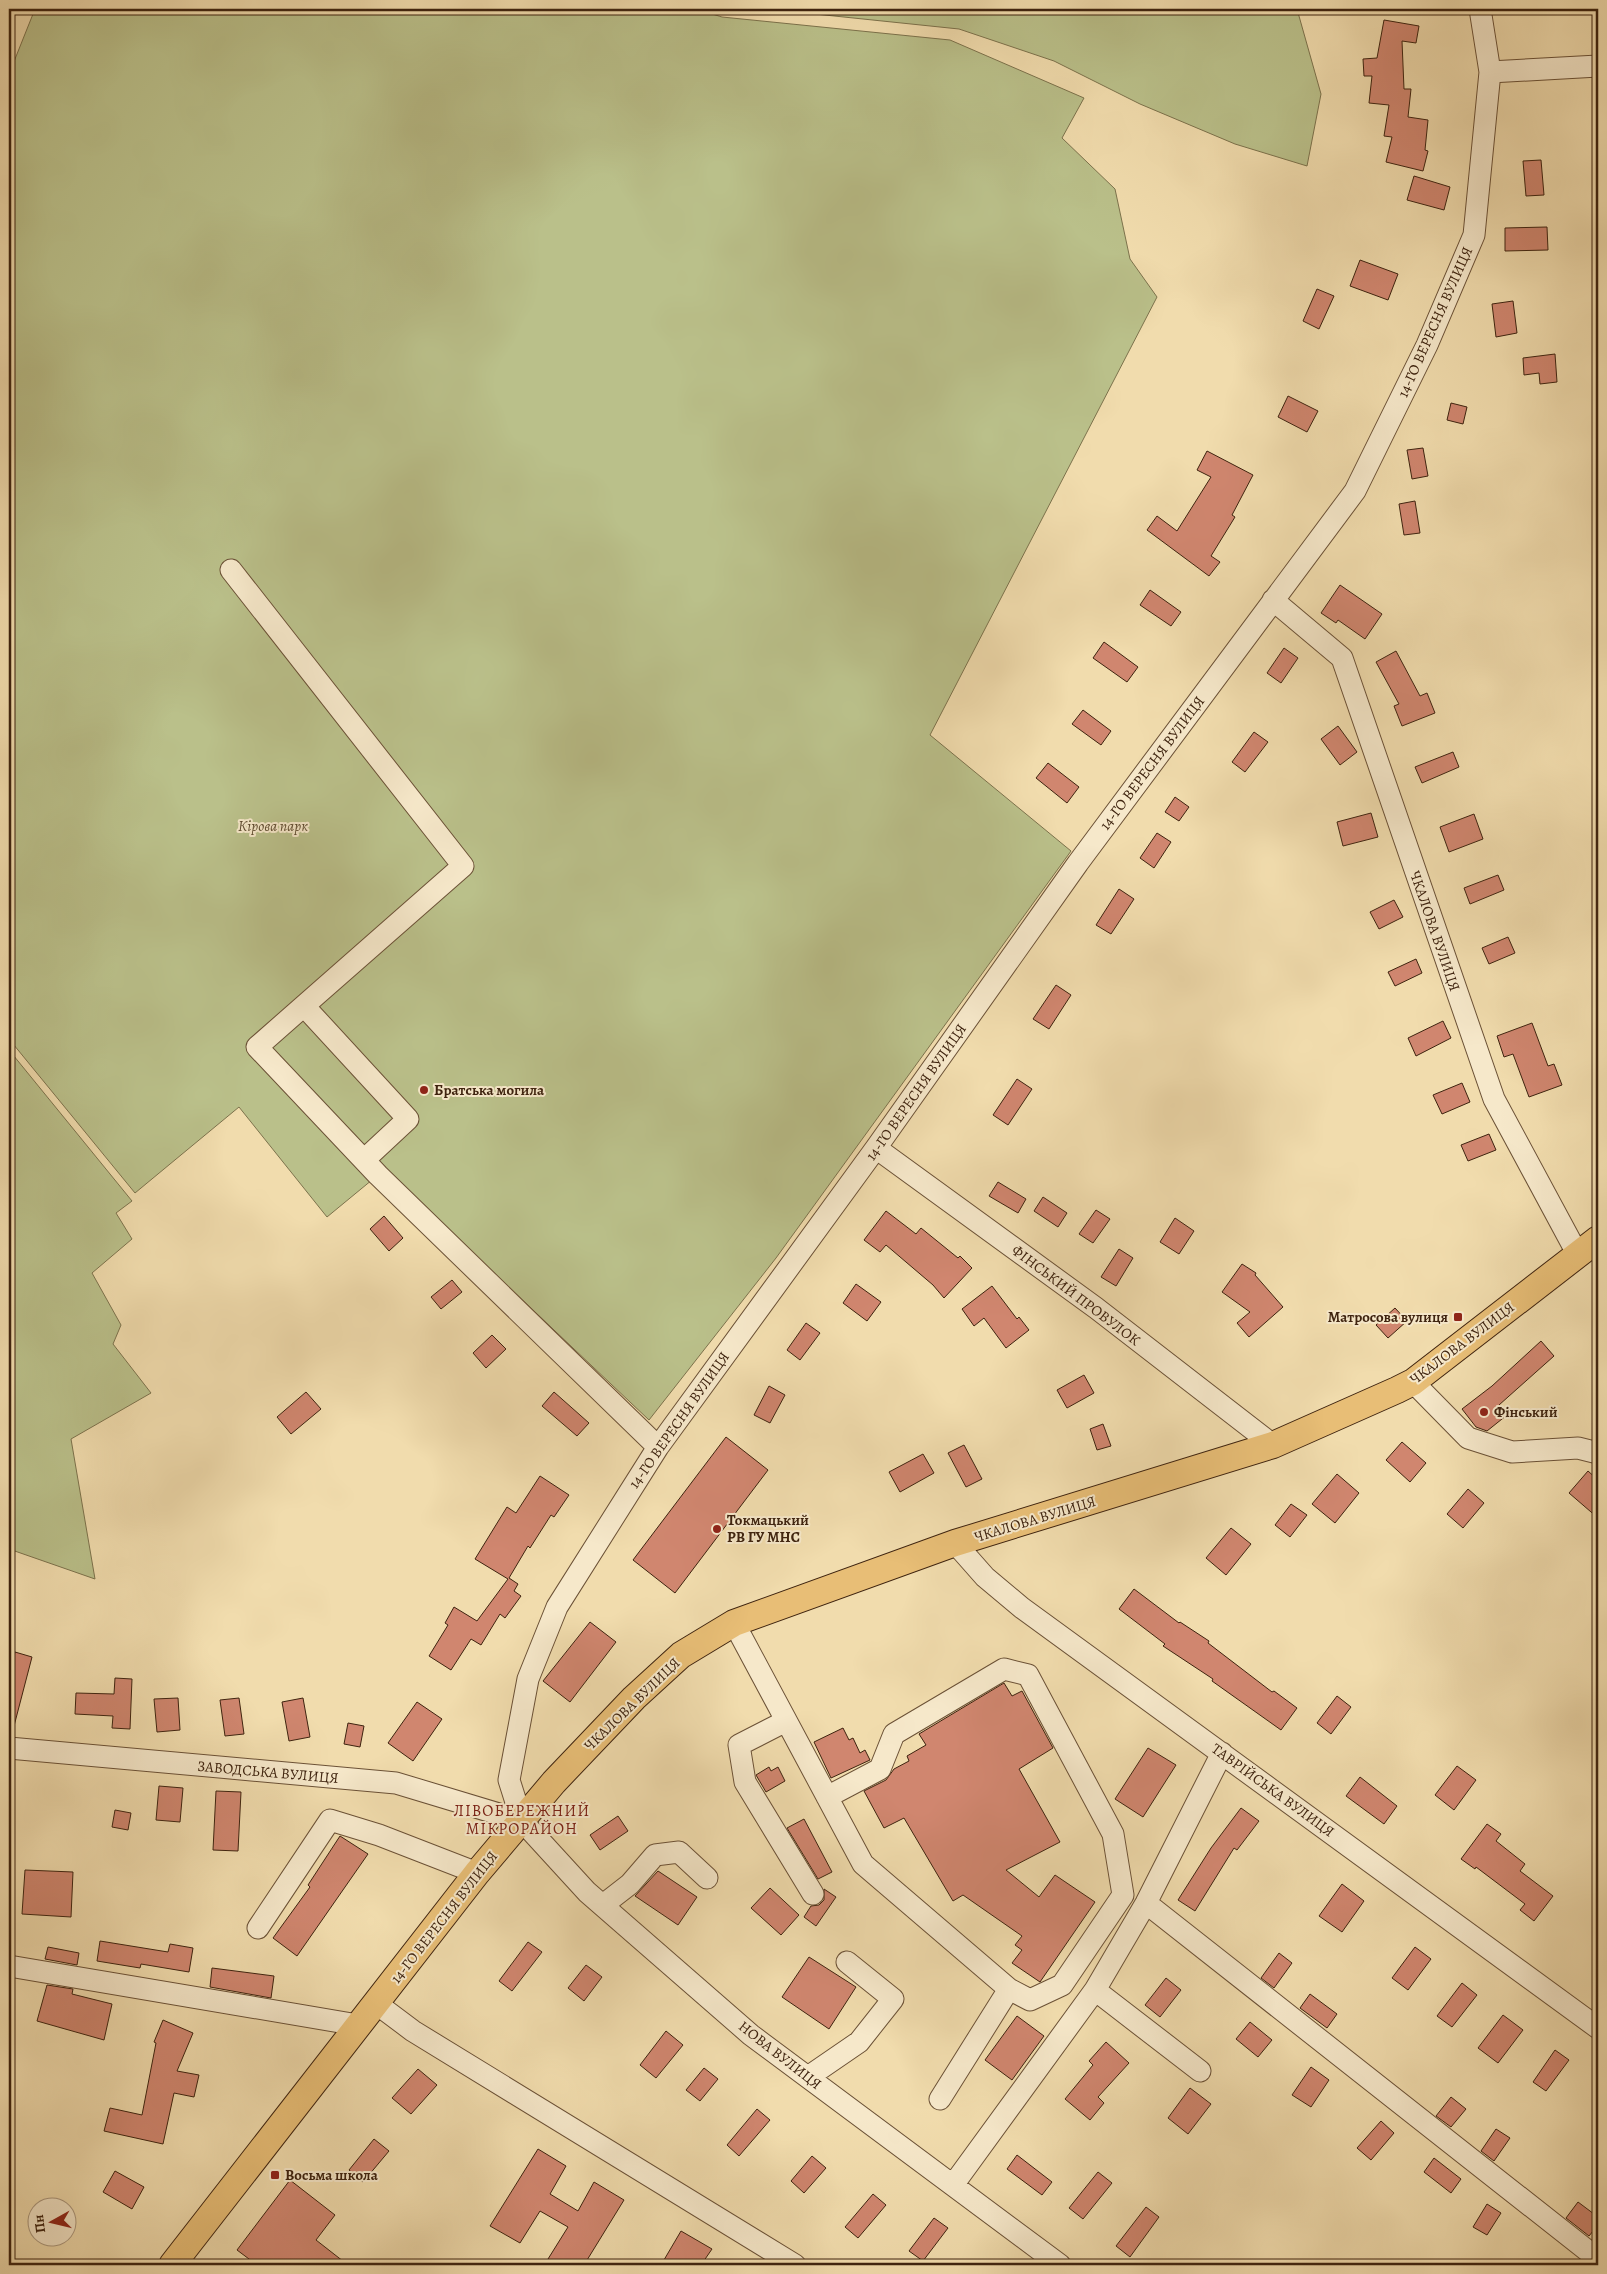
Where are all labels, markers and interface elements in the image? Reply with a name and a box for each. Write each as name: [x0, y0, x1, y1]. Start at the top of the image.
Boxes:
street label: 14-ГО ВЕРЕСНЯ ВУЛИЦЯ: [1393, 244, 1477, 400]
street label: 14-ГО ВЕРЕСНЯ ВУЛИЦЯ: [1095, 692, 1209, 834]
park label: Кірова парк: [238, 816, 308, 836]
street label: ЧКАЛОВА ВУЛИЦЯ: [1405, 868, 1465, 994]
street label: 14-ГО ВЕРЕСНЯ ВУЛИЦЯ: [861, 1020, 971, 1164]
place label: Братська могила: [434, 1080, 545, 1100]
marker: Братська могила: [418, 1084, 430, 1096]
street label: ФІНСЬКИЙ ПРОВУЛОК: [1008, 1240, 1145, 1350]
street label: ЧКАЛОВА ВУЛИЦЯ: [1406, 1297, 1518, 1389]
place label: Матросова вулиця: [1328, 1307, 1448, 1327]
marker: Матросова вулиця: [1452, 1311, 1464, 1323]
street label: 14-ГО ВЕРЕСНЯ ВУЛИЦЯ: [624, 1348, 734, 1492]
place label: Фінський: [1494, 1402, 1558, 1422]
marker: Фінський: [1478, 1406, 1490, 1418]
street label: ЧКАЛОВА ВУЛИЦЯ: [972, 1491, 1098, 1547]
place label: Токмацький РВ ГУ МНС: [727, 1510, 809, 1547]
marker: Токмацький РВ ГУ МНС: [711, 1523, 723, 1535]
street label: ЧКАЛОВА ВУЛИЦЯ: [580, 1653, 684, 1755]
street label: ТАВРІЙСЬКА ВУЛИЦЯ: [1208, 1739, 1338, 1841]
street label: ЗАВОДСЬКА ВУЛИЦЯ: [196, 1756, 340, 1788]
district label: ЛІВОБЕРЕЖНИЙ МІКРОРАЙОН: [454, 1800, 590, 1840]
street label: 14-ГО ВЕРЕСНЯ ВУЛИЦЯ: [386, 1847, 502, 1987]
street label: НОВА ВУЛИЦЯ: [734, 2016, 826, 2094]
place label: Восьма школа: [285, 2165, 379, 2185]
marker: Восьма школа: [269, 2169, 281, 2181]
north arrow: [28, 2196, 78, 2246]
text: Пн: [29, 2213, 50, 2234]

